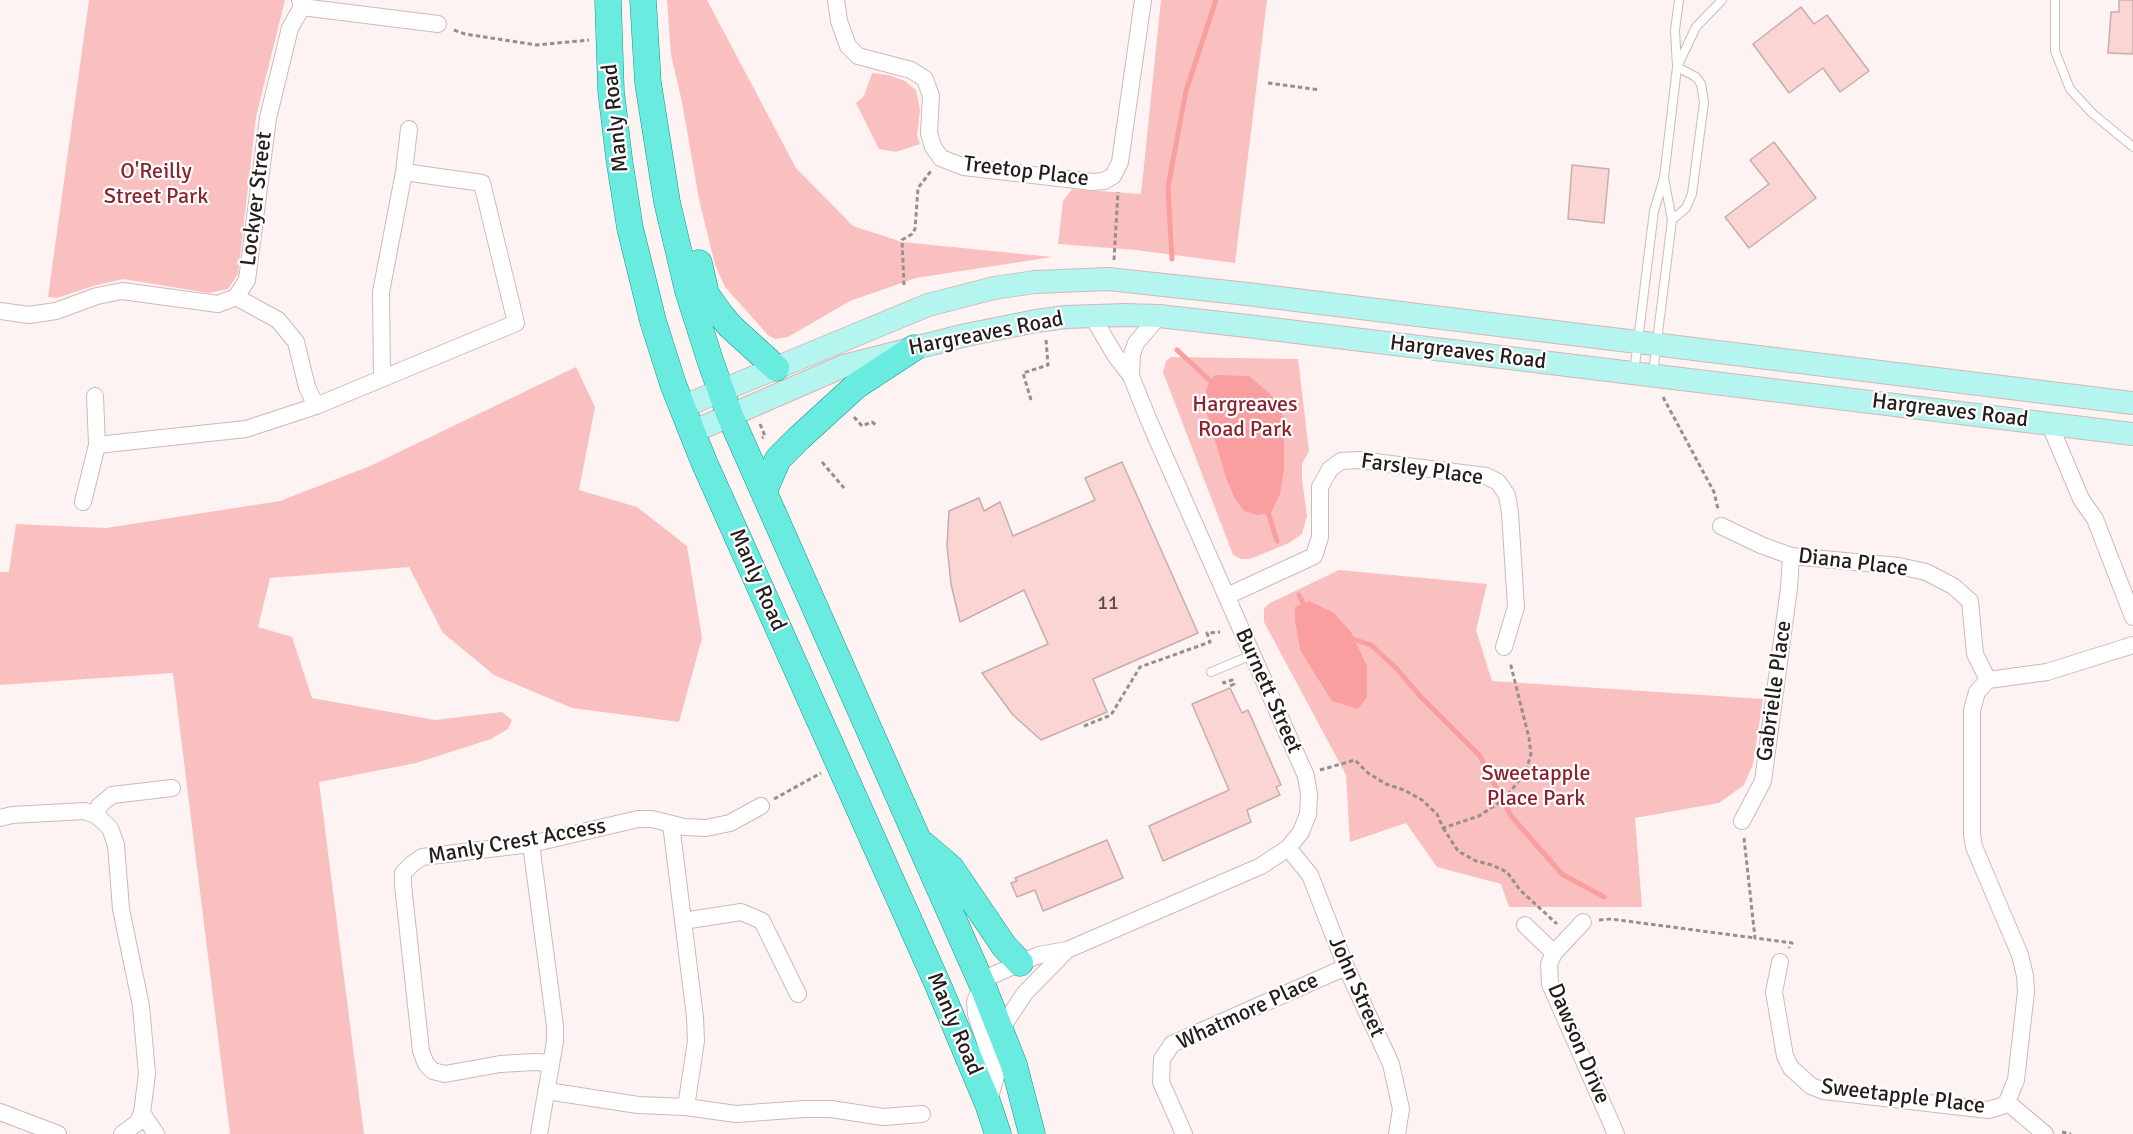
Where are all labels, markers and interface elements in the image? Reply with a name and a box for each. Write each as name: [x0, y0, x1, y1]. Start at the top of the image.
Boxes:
street label: Manly Road: [597, 62, 635, 174]
street label: Lockyer Street: [236, 130, 278, 268]
street label: Treetop Place: [962, 151, 1090, 193]
park label: O'Reilly Street Park: [104, 159, 208, 210]
street label: Hargreaves Road: [906, 306, 1066, 362]
street label: Hargreaves Road: [1388, 330, 1548, 376]
street label: Hargreaves Road: [1870, 388, 2030, 434]
park label: Hargreaves Road Park: [1192, 392, 1298, 444]
street label: Farsley Place: [1359, 448, 1485, 492]
street label: Manly Road: [723, 525, 791, 635]
street label: Diana Place: [1796, 543, 1910, 583]
house number: 11: [1097, 592, 1119, 616]
street label: Gabrielle Place: [1752, 619, 1798, 763]
street label: Burnett Street: [1229, 624, 1307, 758]
park label: Sweetapple Place Park: [1482, 761, 1590, 812]
street label: Manly Crest Access: [426, 813, 608, 871]
street label: John Street: [1322, 933, 1390, 1041]
street label: Whatmore Place: [1173, 968, 1323, 1056]
street label: Manly Road: [920, 969, 988, 1079]
street label: Dawson Drive: [1541, 980, 1615, 1108]
street label: Sweetapple Place: [1819, 1074, 1987, 1120]

